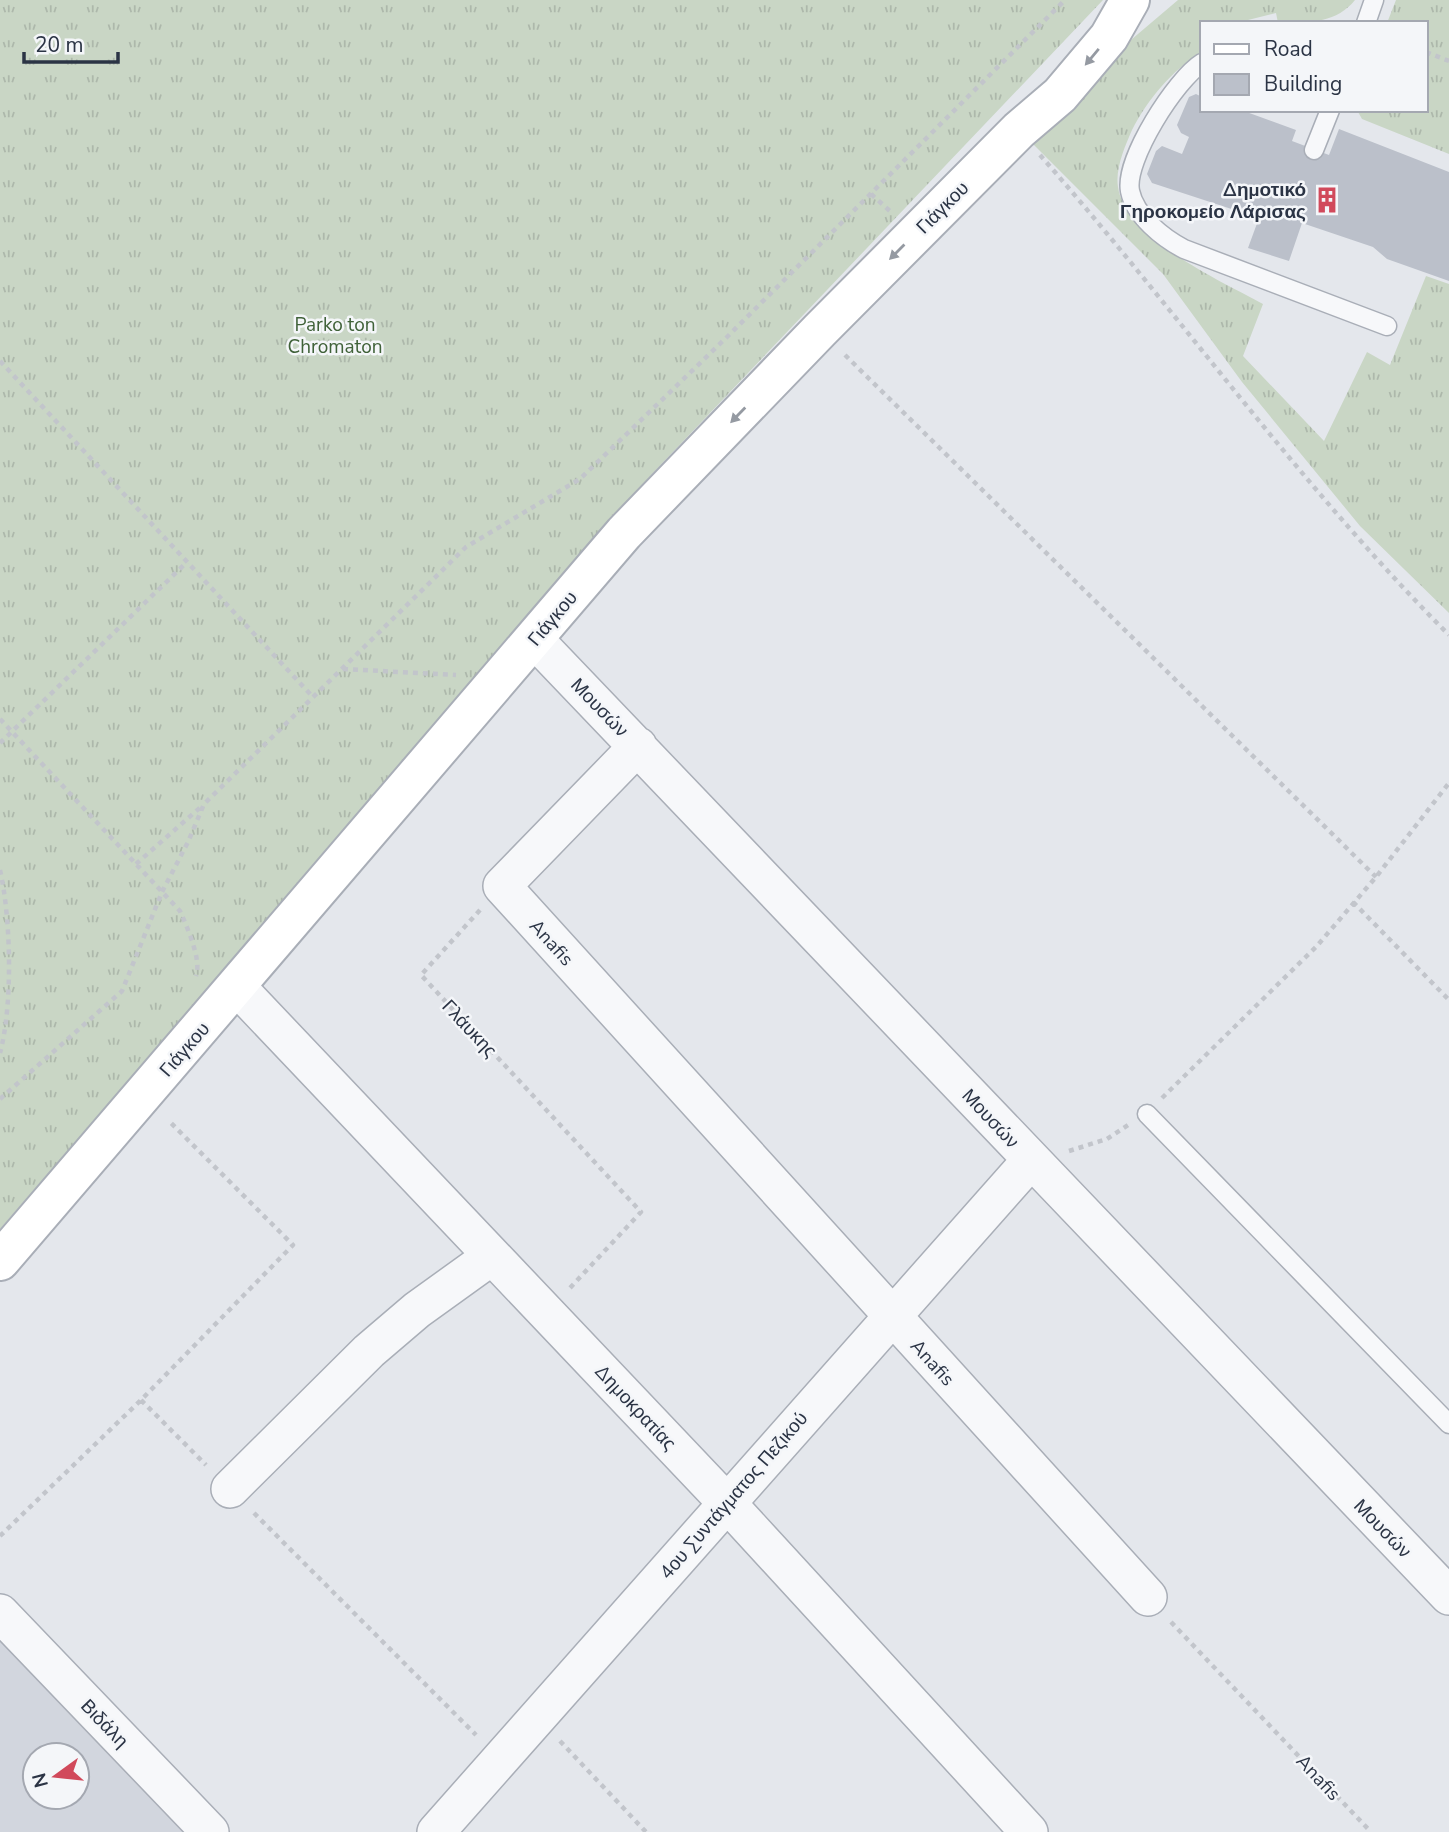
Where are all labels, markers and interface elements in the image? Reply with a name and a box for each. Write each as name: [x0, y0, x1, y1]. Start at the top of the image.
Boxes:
scale bar: [24, 21, 119, 65]
legend: [1200, 21, 1428, 112]
text: 20 m: [35, 31, 84, 59]
text: Road: [1264, 35, 1313, 63]
one-way arrow: [1085, 48, 1100, 65]
text: Building: [1264, 70, 1342, 98]
street label: Γιάγκου: [911, 176, 975, 240]
place label: Δημοτικό Γηροκομείο Λάρισας: [1120, 177, 1306, 225]
building icon: Δημοτικό Γηροκομείο Λάρισας: [1312, 185, 1342, 215]
one-way arrow: [889, 244, 906, 261]
park label: Parko ton Chromaton: [287, 312, 383, 360]
one-way arrow: [729, 406, 746, 423]
street label: Γιάγκου: [522, 586, 583, 652]
street label: Μουσών: [565, 672, 634, 743]
street label: Anafis: [523, 914, 579, 972]
street label: Γλάυκης: [436, 994, 503, 1063]
street label: Γιάγκου: [154, 1017, 216, 1083]
street label: Μουσών: [956, 1083, 1025, 1154]
street label: Anafis: [904, 1334, 960, 1392]
street label: Δημοκρατίας: [589, 1359, 682, 1456]
street label: 4ου Συντάγματος Πεζικού: [654, 1406, 814, 1585]
street label: Μουσών: [1348, 1493, 1417, 1564]
street label: Βιδάλη: [75, 1694, 134, 1754]
north arrow: [21, 1741, 91, 1811]
street label: Anafis: [1290, 1749, 1346, 1806]
text: N: [26, 1770, 55, 1790]

